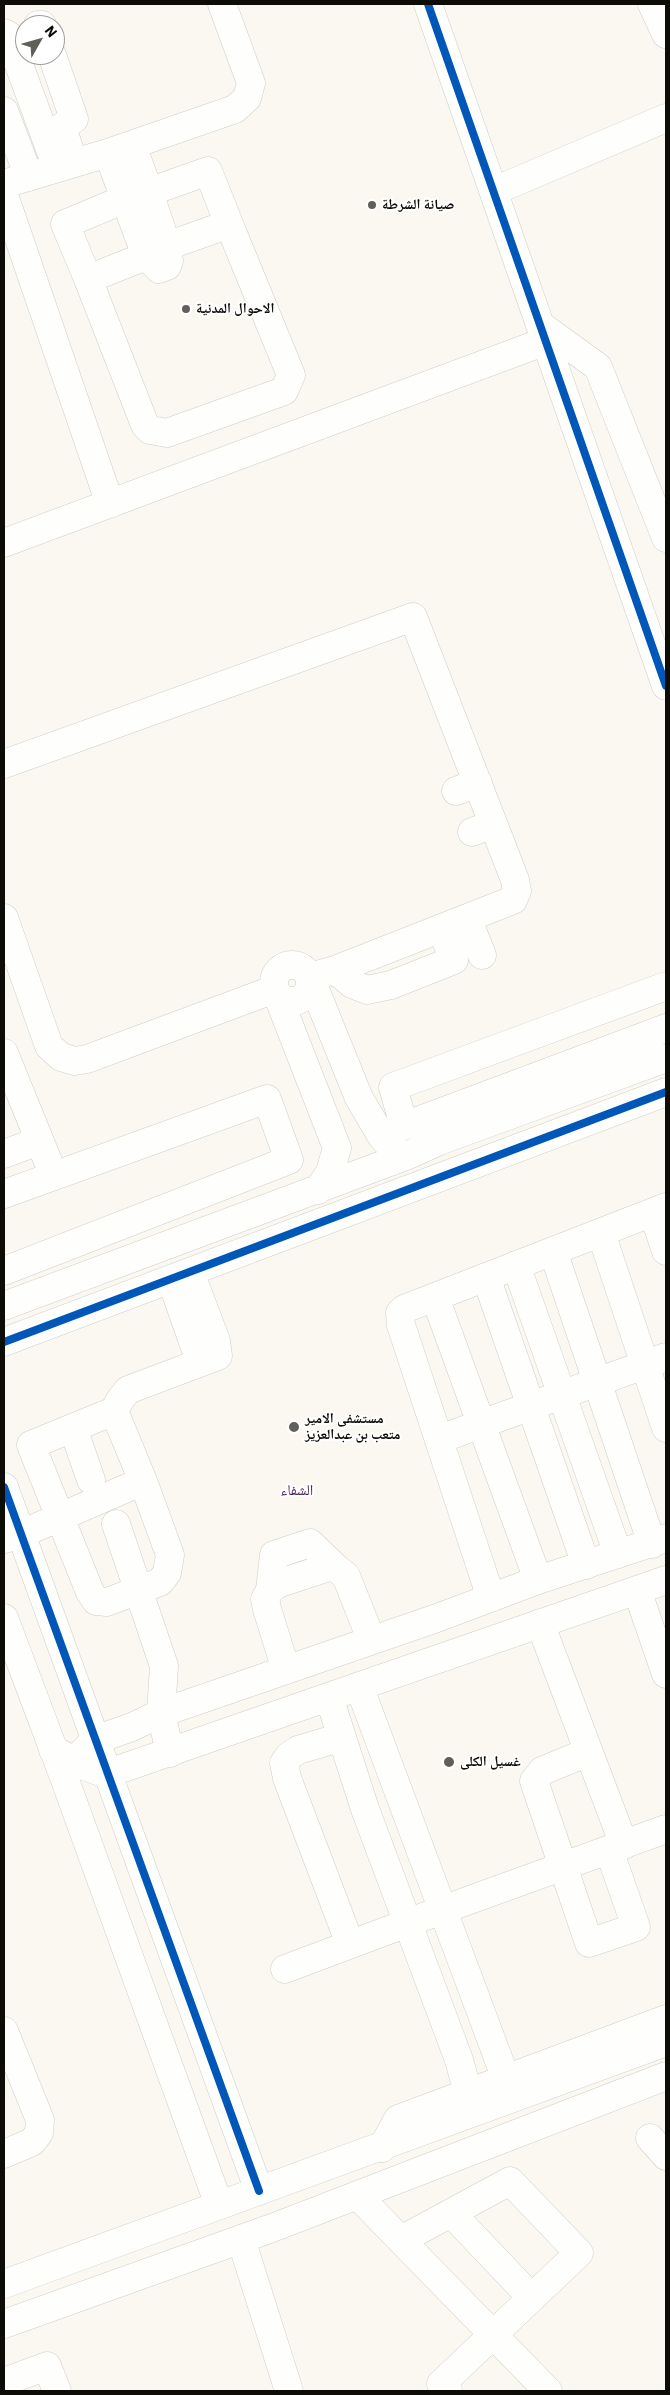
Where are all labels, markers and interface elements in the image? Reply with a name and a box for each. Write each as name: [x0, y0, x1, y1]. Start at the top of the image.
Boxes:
north arrow: [15, 15, 65, 65]
text: N: [41, 22, 61, 41]
place label: صيانة الشرطة: [382, 197, 454, 213]
marker: صيانة الشرطة: [366, 199, 378, 211]
place label: الاحوال المدنية: [196, 301, 274, 317]
marker: الاحوال المدنية: [180, 303, 192, 315]
place label: مستشفى الامير متعب بن عبدالعزيز: [305, 1411, 400, 1444]
marker: مستشفى الامير متعب بن عبدالعزيز: [287, 1420, 301, 1434]
district label: الشفاء: [281, 1482, 313, 1500]
place label: غسيل الكلى: [460, 1754, 521, 1770]
marker: غسيل الكلى: [442, 1755, 456, 1769]

